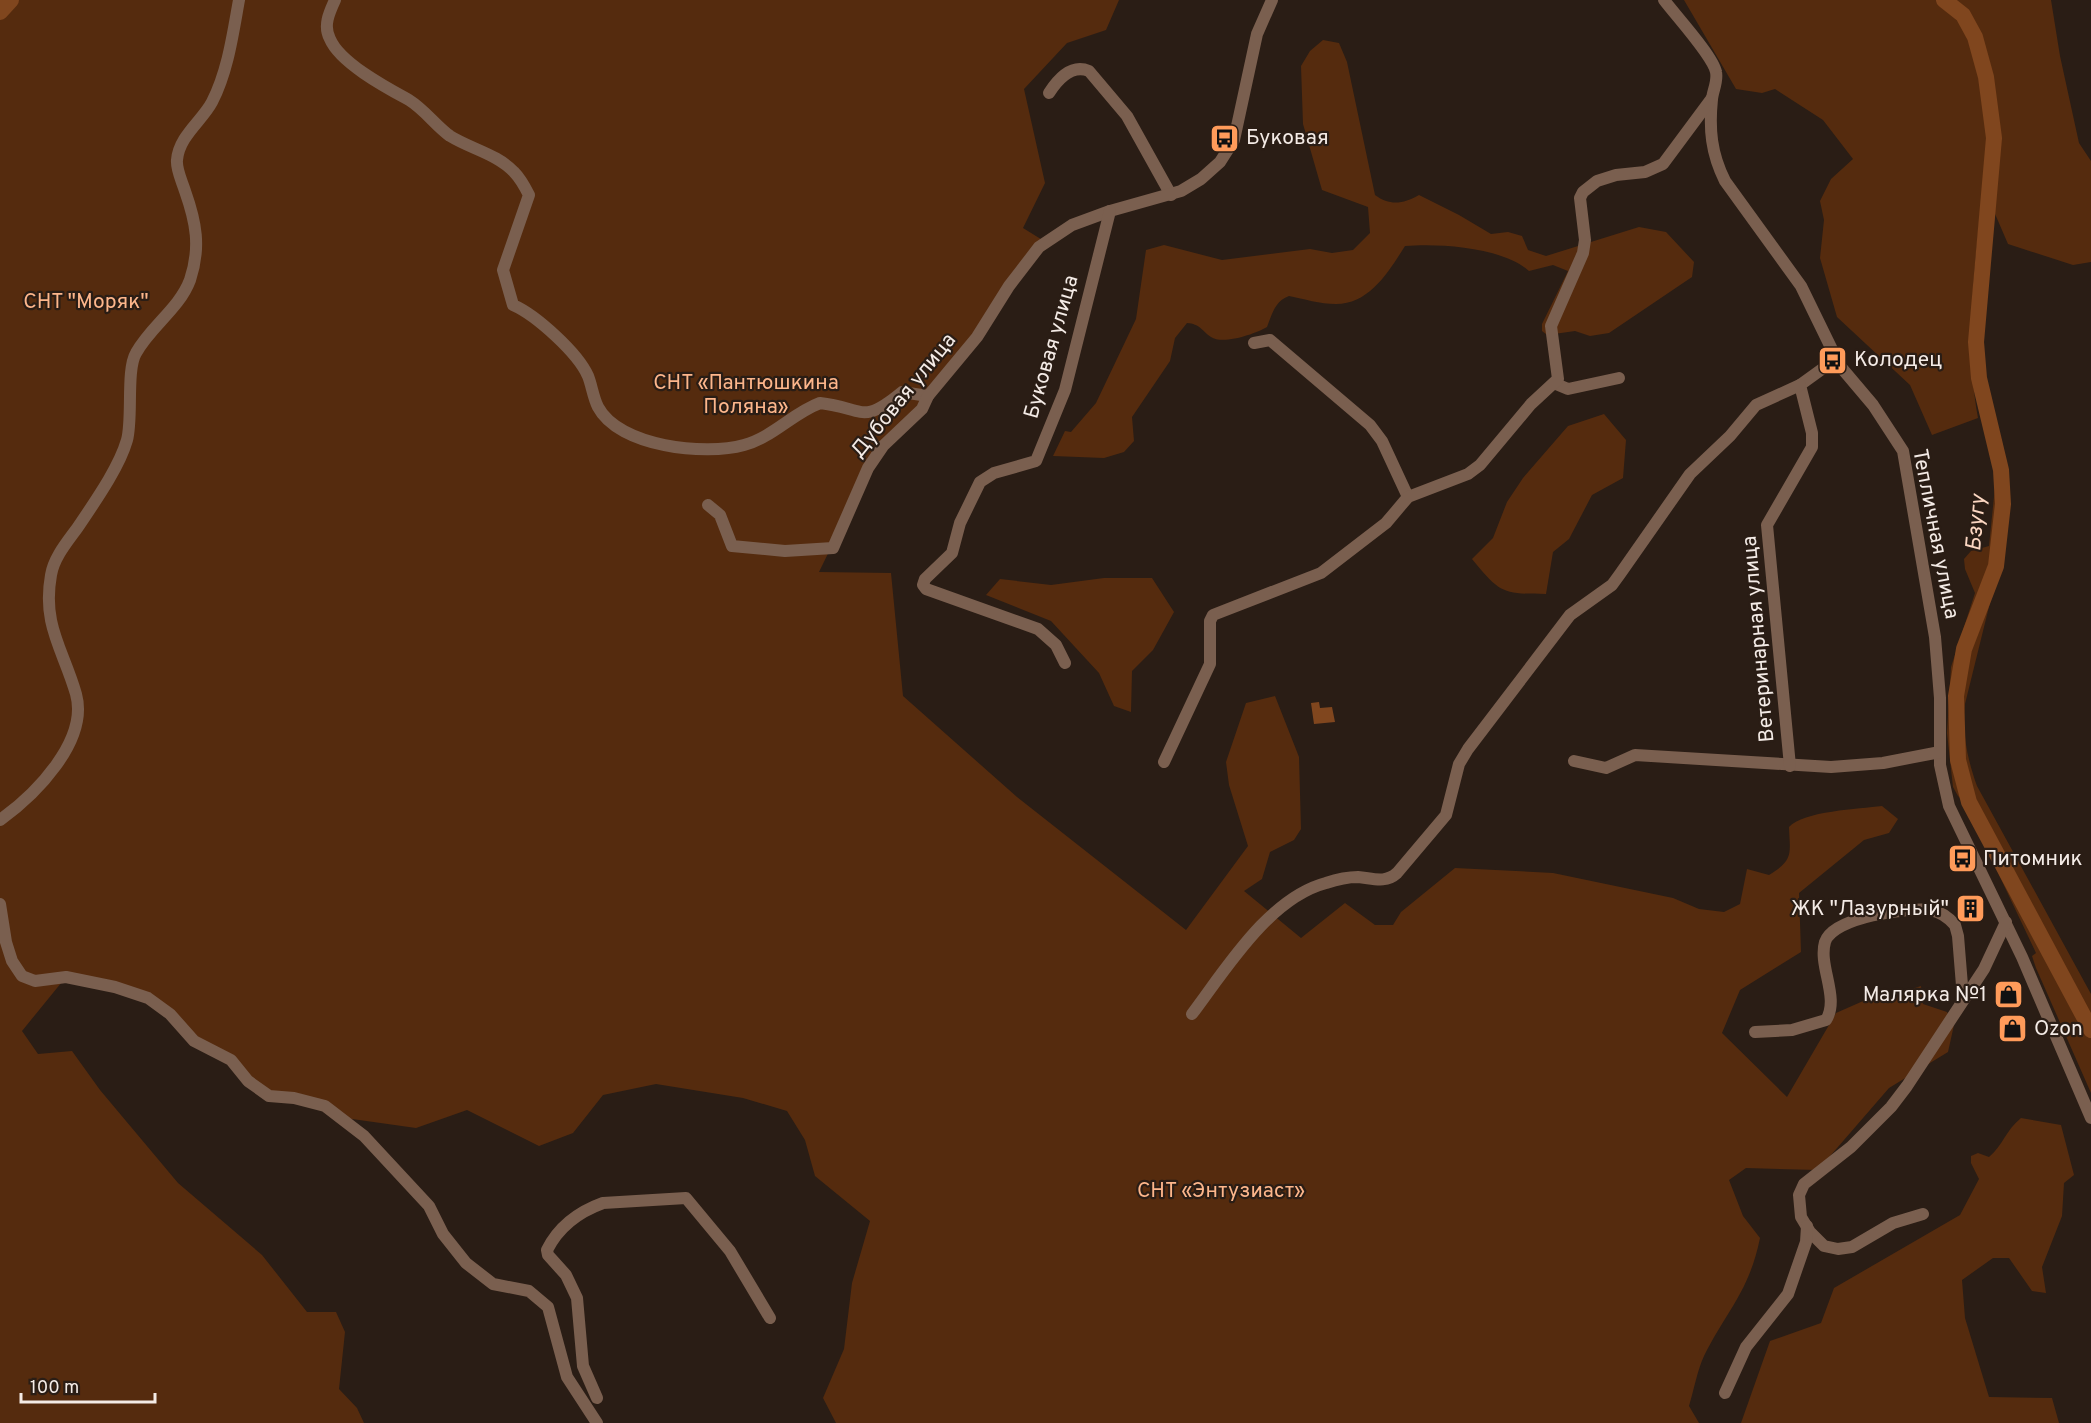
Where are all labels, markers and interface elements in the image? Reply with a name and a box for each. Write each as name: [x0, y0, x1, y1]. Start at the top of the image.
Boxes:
bus stop icon: Буковая: [1209, 122, 1241, 154]
place label: Буковая: [1246, 125, 1329, 152]
street label: Буковая улица: [1019, 272, 1085, 422]
park label: СНТ "Моряк": [23, 289, 149, 316]
street label: Дубовая улица: [845, 328, 963, 464]
bus stop icon: Колодец: [1817, 344, 1849, 376]
place label: Колодец: [1854, 347, 1942, 374]
park label: СНТ «Пантюшкина Поляна»: [653, 370, 839, 421]
street label: Тепличная улица: [1905, 447, 1965, 621]
water label: Бзугу: [1961, 492, 1993, 552]
street label: Ветеринарная улица: [1737, 535, 1781, 743]
bus stop icon: Питомник: [1946, 843, 1978, 875]
place label: Питомник: [1983, 846, 2083, 873]
building icon: ЖК "Лазурный": [1954, 893, 1986, 925]
place label: ЖК "Лазурный": [1791, 896, 1949, 923]
shop icon: Малярка №1: [1992, 979, 2024, 1011]
place label: Малярка №1: [1863, 982, 1987, 1009]
shop icon: Ozon: [1997, 1013, 2029, 1045]
place label: Ozon: [2034, 1016, 2083, 1043]
park label: СНТ «Энтузиаст»: [1137, 1178, 1305, 1205]
scale bar: [21, 1366, 154, 1404]
text: 100 m: [30, 1377, 79, 1400]

